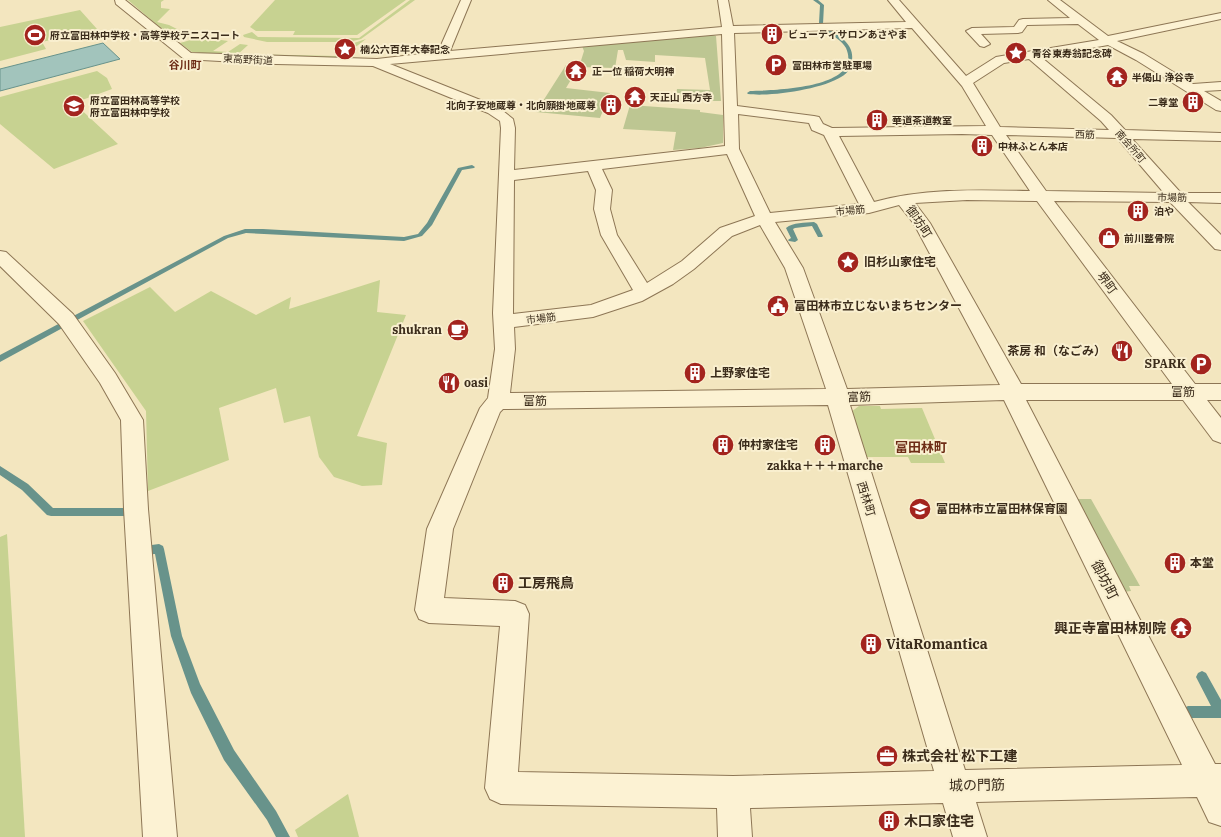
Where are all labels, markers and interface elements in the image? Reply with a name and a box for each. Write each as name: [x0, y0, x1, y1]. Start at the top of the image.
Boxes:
building icon: ビューティサロンあさやま: [759, 21, 785, 47]
sports icon: 府立富田林中学校・高等学校テニスコート: [22, 22, 48, 48]
place label: ビューティサロンあさやま: [788, 28, 907, 41]
place label: 府立富田林中学校・高等学校テニスコート: [50, 29, 240, 42]
place icon: 楠公六百年大奉記念: [332, 36, 358, 62]
place icon: 青谷東寿翁記念碑: [1003, 40, 1029, 66]
place label: 楠公六百年大奉記念: [360, 43, 450, 56]
place label: 青谷東寿翁記念碑: [1032, 47, 1112, 60]
street label: 東高野街道: [223, 52, 273, 67]
parking icon: 富田林市営駐車場: [763, 52, 789, 78]
district label: 谷川町: [169, 58, 202, 72]
temple icon: 正一位 稲荷大明神: [563, 58, 589, 84]
place label: 富田林市営駐車場: [792, 59, 872, 72]
temple icon: 半偈山 浄谷寺: [1104, 64, 1130, 90]
place label: 正一位 稲荷大明神: [592, 65, 674, 78]
place label: 半偈山 浄谷寺: [1132, 71, 1194, 84]
temple icon: 天正山 西方寺: [622, 84, 648, 110]
building icon: 二尊堂: [1180, 89, 1206, 115]
place label: 天正山 西方寺: [650, 91, 712, 104]
building icon: 北向子安地蔵尊・北向願掛地蔵尊: [598, 92, 624, 118]
school or university icon: 府立富田林高等学校 府立富田林中学校: [61, 93, 87, 119]
place label: 府立富田林高等学校 府立富田林中学校: [90, 94, 180, 119]
place label: 二尊堂: [1148, 96, 1178, 109]
place label: 北向子安地蔵尊・北向願掛地蔵尊: [446, 99, 596, 112]
building icon: 華道茶道教室: [864, 107, 890, 133]
place label: 華道茶道教室: [892, 114, 952, 127]
street label: 南会所町: [1113, 127, 1149, 166]
street label: 西筋: [1075, 128, 1095, 141]
building icon: 中林ふとん本店: [969, 133, 995, 159]
place label: 中林ふとん本店: [998, 140, 1068, 153]
street label: 市場筋: [1157, 191, 1187, 204]
building icon: 泊や: [1125, 198, 1151, 224]
street label: 市場筋: [834, 202, 866, 219]
street label: 御坊町: [903, 203, 936, 241]
place label: 泊や: [1154, 205, 1174, 218]
shop icon: 前川整骨院: [1096, 225, 1122, 251]
place label: 前川整骨院: [1124, 232, 1174, 245]
place icon: 旧杉山家住宅: [835, 249, 861, 275]
place label: 旧杉山家住宅: [864, 254, 936, 269]
street label: 堺町: [1094, 269, 1121, 297]
public building icon: 富田林市立じないまちセンター: [765, 293, 791, 319]
place label: 富田林市立じないまちセンター: [794, 298, 962, 313]
street label: 市場筋: [525, 310, 557, 327]
cafe icon: shukran: [445, 317, 471, 343]
place label: shukran: [392, 322, 442, 337]
restaurant icon: 茶房 和（なごみ）: [1109, 338, 1135, 364]
place label: 茶房 和（なごみ）: [1007, 343, 1106, 358]
parking icon: SPARK: [1188, 351, 1214, 377]
place label: SPARK: [1145, 356, 1187, 371]
building icon: 上野家住宅: [682, 360, 708, 386]
place label: 上野家住宅: [710, 365, 770, 380]
restaurant icon: oasi: [436, 370, 462, 396]
place label: oasi: [464, 375, 488, 390]
street label: 富筋: [1171, 384, 1195, 399]
street label: 富筋: [847, 389, 871, 404]
street label: 富筋: [523, 393, 547, 408]
building icon: 仲村家住宅: [710, 432, 736, 458]
building icon: zakka＋＋＋marche: [812, 432, 838, 458]
place label: 仲村家住宅: [738, 437, 798, 452]
district label: 富田林町: [895, 439, 947, 456]
place label: zakka＋＋＋marche: [767, 458, 883, 473]
street label: 西林町: [854, 479, 879, 518]
school or university icon: 富田林市立富田林保育園: [907, 496, 933, 522]
place label: 富田林市立富田林保育園: [936, 501, 1068, 516]
building icon: 本堂: [1162, 550, 1188, 576]
place label: 本堂: [1190, 555, 1214, 570]
street label: 御坊町: [1087, 557, 1123, 603]
building icon: 工房飛鳥: [490, 570, 516, 596]
place label: 工房飛鳥: [518, 574, 574, 592]
temple icon: 興正寺富田林別院: [1168, 615, 1194, 641]
place label: 興正寺富田林別院: [1054, 619, 1166, 637]
building icon: VitaRomantica: [858, 631, 884, 657]
place label: VitaRomantica: [886, 635, 988, 653]
office icon: 株式会社 松下工建: [874, 743, 900, 769]
place label: 株式会社 松下工建: [902, 747, 1017, 765]
street label: 城の門筋: [949, 776, 1005, 794]
building icon: 木口家住宅: [876, 808, 902, 834]
place label: 木口家住宅: [904, 812, 974, 830]

